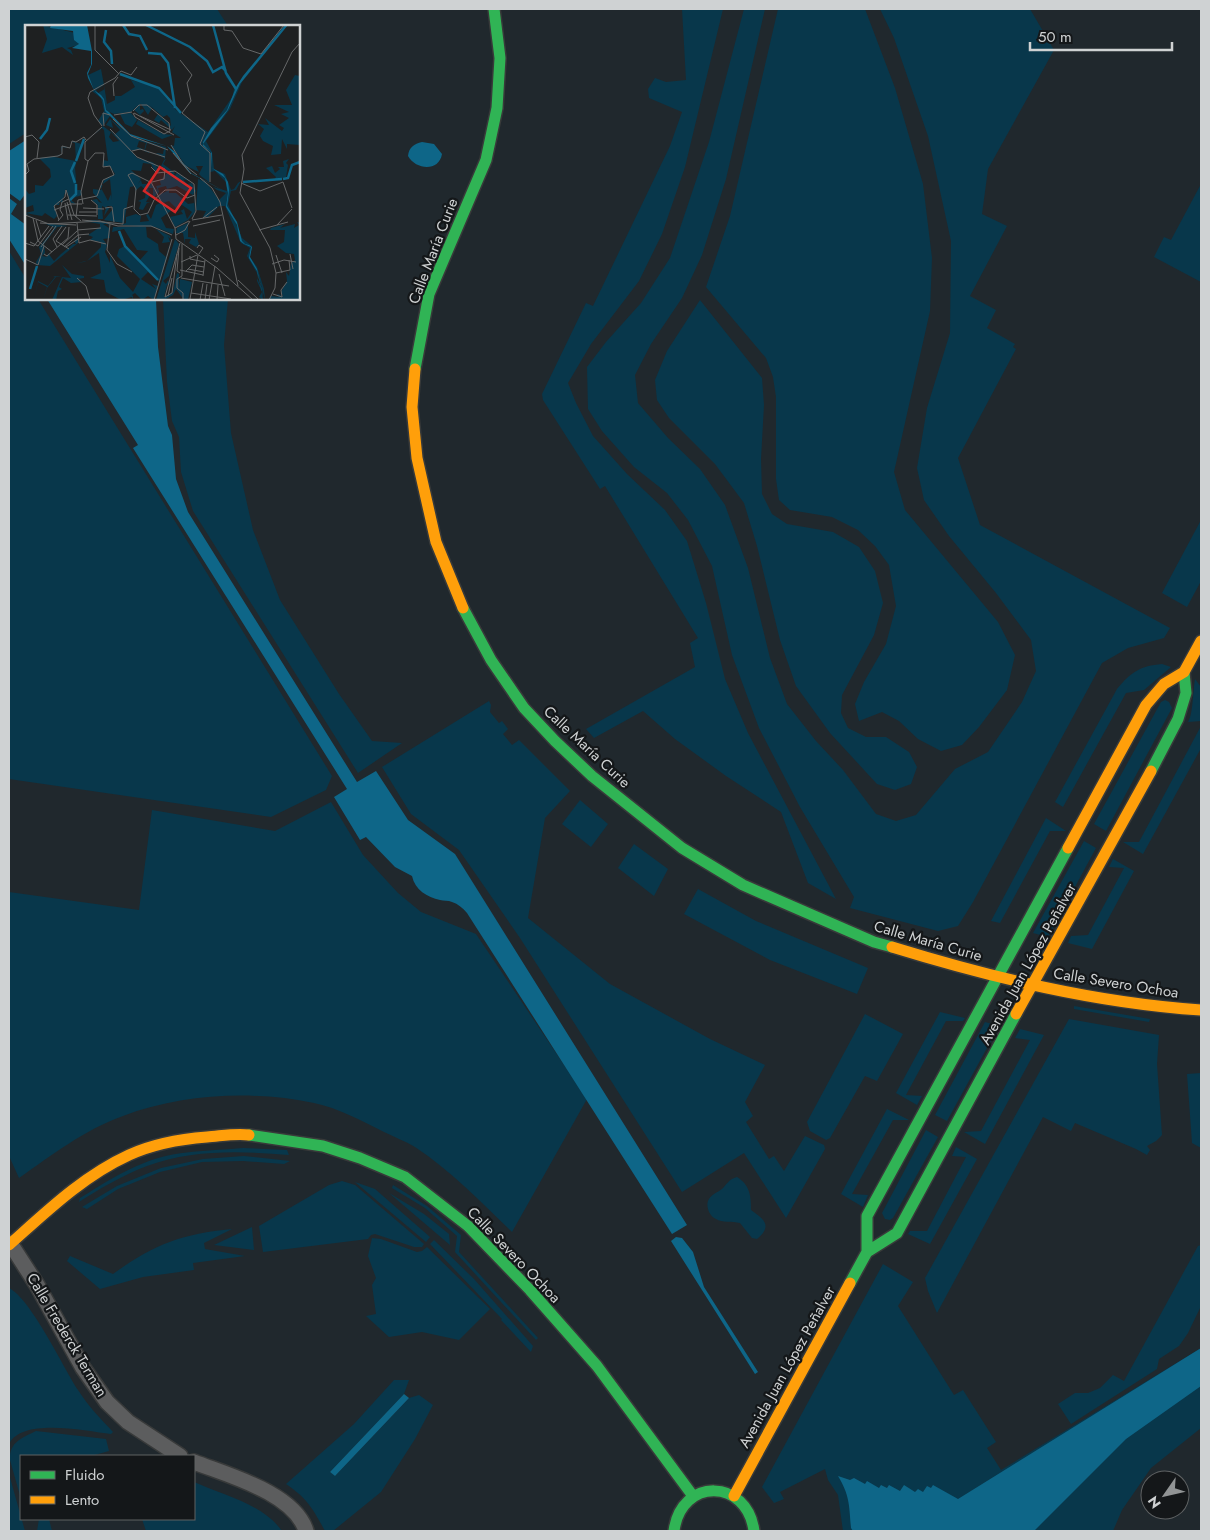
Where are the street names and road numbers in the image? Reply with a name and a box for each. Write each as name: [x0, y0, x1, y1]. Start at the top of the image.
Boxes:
street label: Calle María Curie: [403, 195, 463, 307]
street label: Calle María Curie: [539, 701, 636, 793]
street label: Avenida Juan López Peñalver: [974, 878, 1082, 1049]
street label: Calle María Curie: [871, 915, 985, 967]
street label: Calle Severo Ochoa: [1052, 962, 1180, 1004]
street label: Calle Severo Ochoa: [462, 1202, 566, 1308]
street label: Calle Frederck Terman: [21, 1269, 113, 1401]
street label: Avenida Juan López Peñalver: [733, 1281, 841, 1452]

